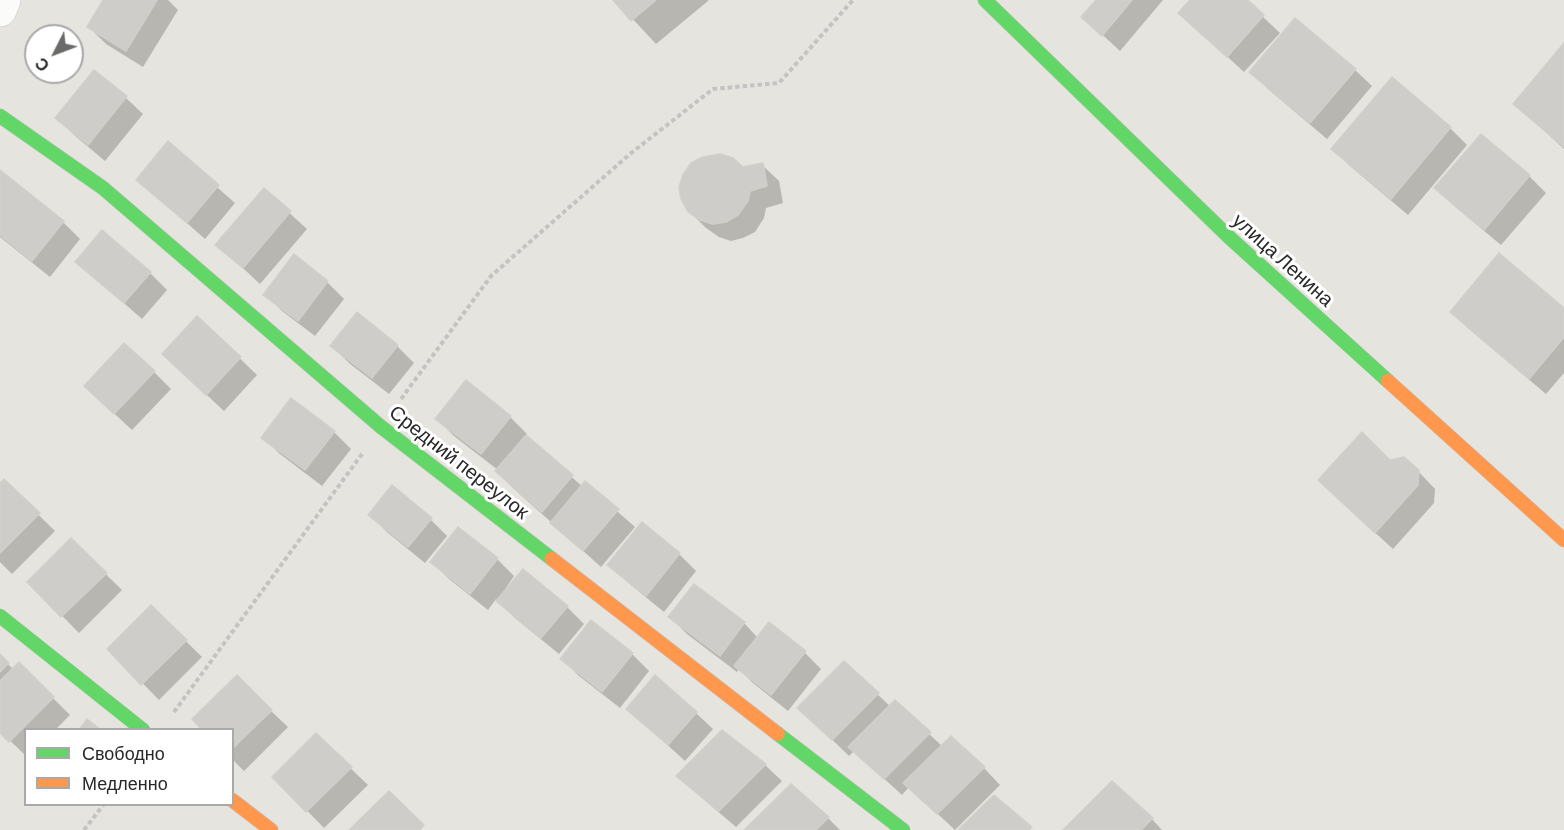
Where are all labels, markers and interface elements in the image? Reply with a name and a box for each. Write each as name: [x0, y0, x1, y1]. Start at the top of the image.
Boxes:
north arrow: [24, 24, 84, 84]
text: С: [31, 54, 53, 76]
street label: улица Ленина: [1228, 208, 1338, 312]
street label: Средний переулок: [384, 400, 534, 524]
legend: [24, 728, 234, 806]
text: Свободно: [82, 742, 165, 764]
text: Медленно: [82, 772, 168, 794]

